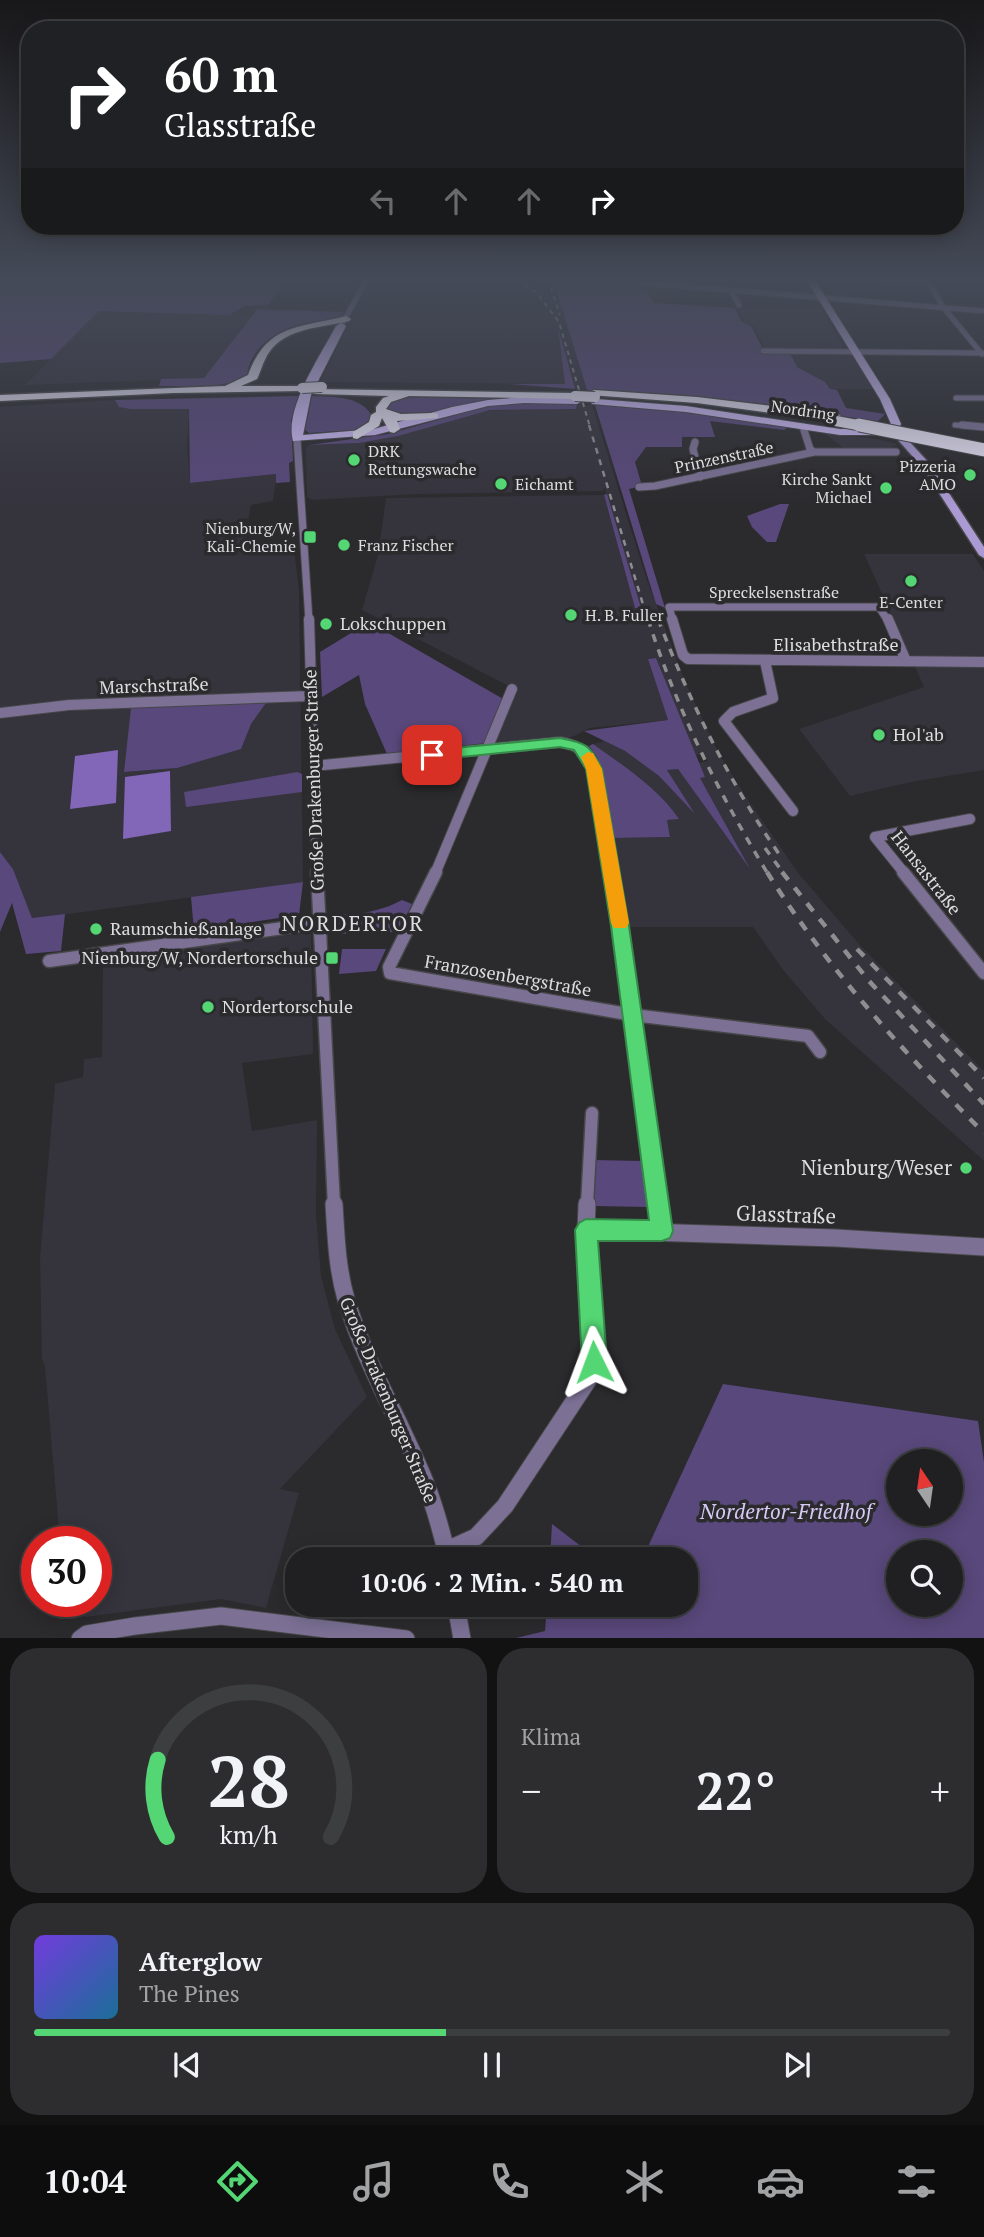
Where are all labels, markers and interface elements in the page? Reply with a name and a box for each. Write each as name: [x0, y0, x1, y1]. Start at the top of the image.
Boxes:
text: 60 m: [164, 41, 278, 106]
icon: right: [49, 49, 140, 140]
text: Glasstraße: [164, 104, 316, 146]
icon: left: [364, 182, 402, 220]
icon: ahead: [437, 182, 475, 220]
icon: ahead: [510, 182, 548, 220]
icon: right: [583, 182, 621, 220]
street label: Nordring: [770, 395, 837, 425]
street label: Prinzenstraße: [673, 436, 775, 478]
place label: DRK Rettungswache: [368, 440, 476, 480]
marker: DRK Rettungswache: [346, 452, 362, 468]
place label: Pizzeria AMO: [900, 455, 956, 495]
marker: Pizzeria AMO: [962, 467, 978, 483]
place label: Kirche Sankt Michael: [782, 468, 872, 508]
place label: Eichamt: [515, 473, 574, 495]
marker: Eichamt: [493, 476, 509, 492]
marker: Kirche Sankt Michael: [878, 480, 894, 496]
place label: Nienburg/W, Kali-Chemie: [206, 517, 296, 557]
marker: Nienburg/W, Kali-Chemie: [302, 529, 318, 545]
place label: Franz Fischer: [358, 534, 454, 556]
marker: Franz Fischer: [336, 537, 352, 553]
marker: E-Center: [903, 573, 919, 589]
street label: Spreckelsenstraße: [709, 581, 839, 603]
place label: E-Center: [879, 591, 944, 613]
place label: H. B. Fuller: [585, 604, 664, 626]
marker: H. B. Fuller: [563, 607, 579, 623]
place label: Lokschuppen: [340, 611, 447, 635]
marker: Lokschuppen: [318, 616, 334, 632]
street label: Elisabethstraße: [773, 632, 899, 656]
street label: Große Drakenburger Straße: [297, 669, 329, 891]
street label: Marschstraße: [99, 671, 209, 699]
place label: Hol'ab: [893, 722, 944, 746]
pin: [402, 725, 462, 785]
marker: Hol'ab: [871, 727, 887, 743]
icon: arrive: [413, 736, 451, 774]
street label: Hansastraße: [886, 825, 967, 919]
district label: NORDERTOR: [281, 909, 425, 937]
place label: Raumschießanlage: [110, 916, 262, 940]
marker: Raumschießanlage: [88, 921, 104, 937]
place label: Nienburg/W, Nordertorschule: [81, 945, 318, 969]
street label: Franzosenbergstraße: [423, 949, 593, 1001]
marker: Nienburg/W, Nordertorschule: [324, 950, 340, 966]
place label: Nordertorschule: [222, 994, 353, 1018]
marker: Nordertorschule: [200, 999, 216, 1015]
place label: Nienburg/Weser: [801, 1153, 952, 1181]
marker: Nienburg/Weser: [958, 1160, 974, 1176]
street label: Glasstraße: [736, 1198, 836, 1230]
street label: Große Drakenburger Straße: [335, 1293, 443, 1506]
position arrow: [557, 1325, 631, 1399]
north arrow: [886, 1449, 962, 1526]
map controls: [886, 1449, 963, 1617]
park label: Nordertor-Friedhof: [699, 1497, 876, 1525]
speed limit sign: 30: [21, 1526, 112, 1617]
button: search: [886, 1540, 963, 1617]
text: 10:06 · 2 Min. · 540 m: [359, 1565, 624, 1599]
text: Klima: [521, 1721, 581, 1752]
text: 28: [207, 1731, 290, 1828]
text: 22°: [695, 1756, 776, 1825]
text: −: [521, 1766, 541, 1816]
text: +: [930, 1766, 950, 1816]
text: km/h: [220, 1817, 278, 1850]
text: Afterglow: [139, 1944, 262, 1978]
text: The Pines: [139, 1978, 240, 2009]
icon: previous: [168, 2046, 206, 2084]
icon: pause: [473, 2046, 511, 2084]
icon: next: [778, 2046, 816, 2084]
icon: directions: [213, 2157, 262, 2206]
icon: music: [349, 2157, 398, 2206]
icon: phone: [485, 2157, 534, 2206]
icon: climate: [620, 2157, 669, 2206]
icon: car: [756, 2157, 805, 2206]
icon: filters: [892, 2157, 941, 2206]
text: 10:04: [43, 2160, 127, 2202]

